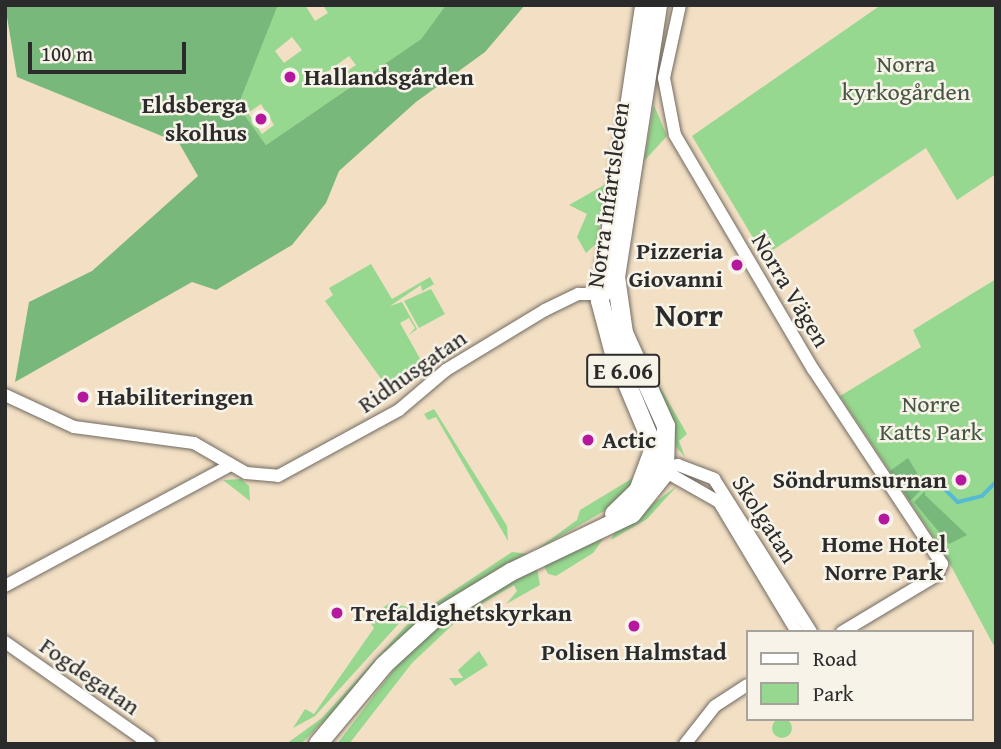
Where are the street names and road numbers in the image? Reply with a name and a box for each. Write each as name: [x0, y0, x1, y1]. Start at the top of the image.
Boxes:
street label: Norra Infartsleden: [581, 100, 635, 290]
street label: Norra Vägen: [746, 228, 836, 352]
street label: Ridhusgatan: [352, 323, 472, 419]
road number: E 6.06: [584, 352, 662, 390]
street label: Skolgatan: [726, 470, 804, 568]
street label: Fogdegatan: [34, 631, 146, 721]

